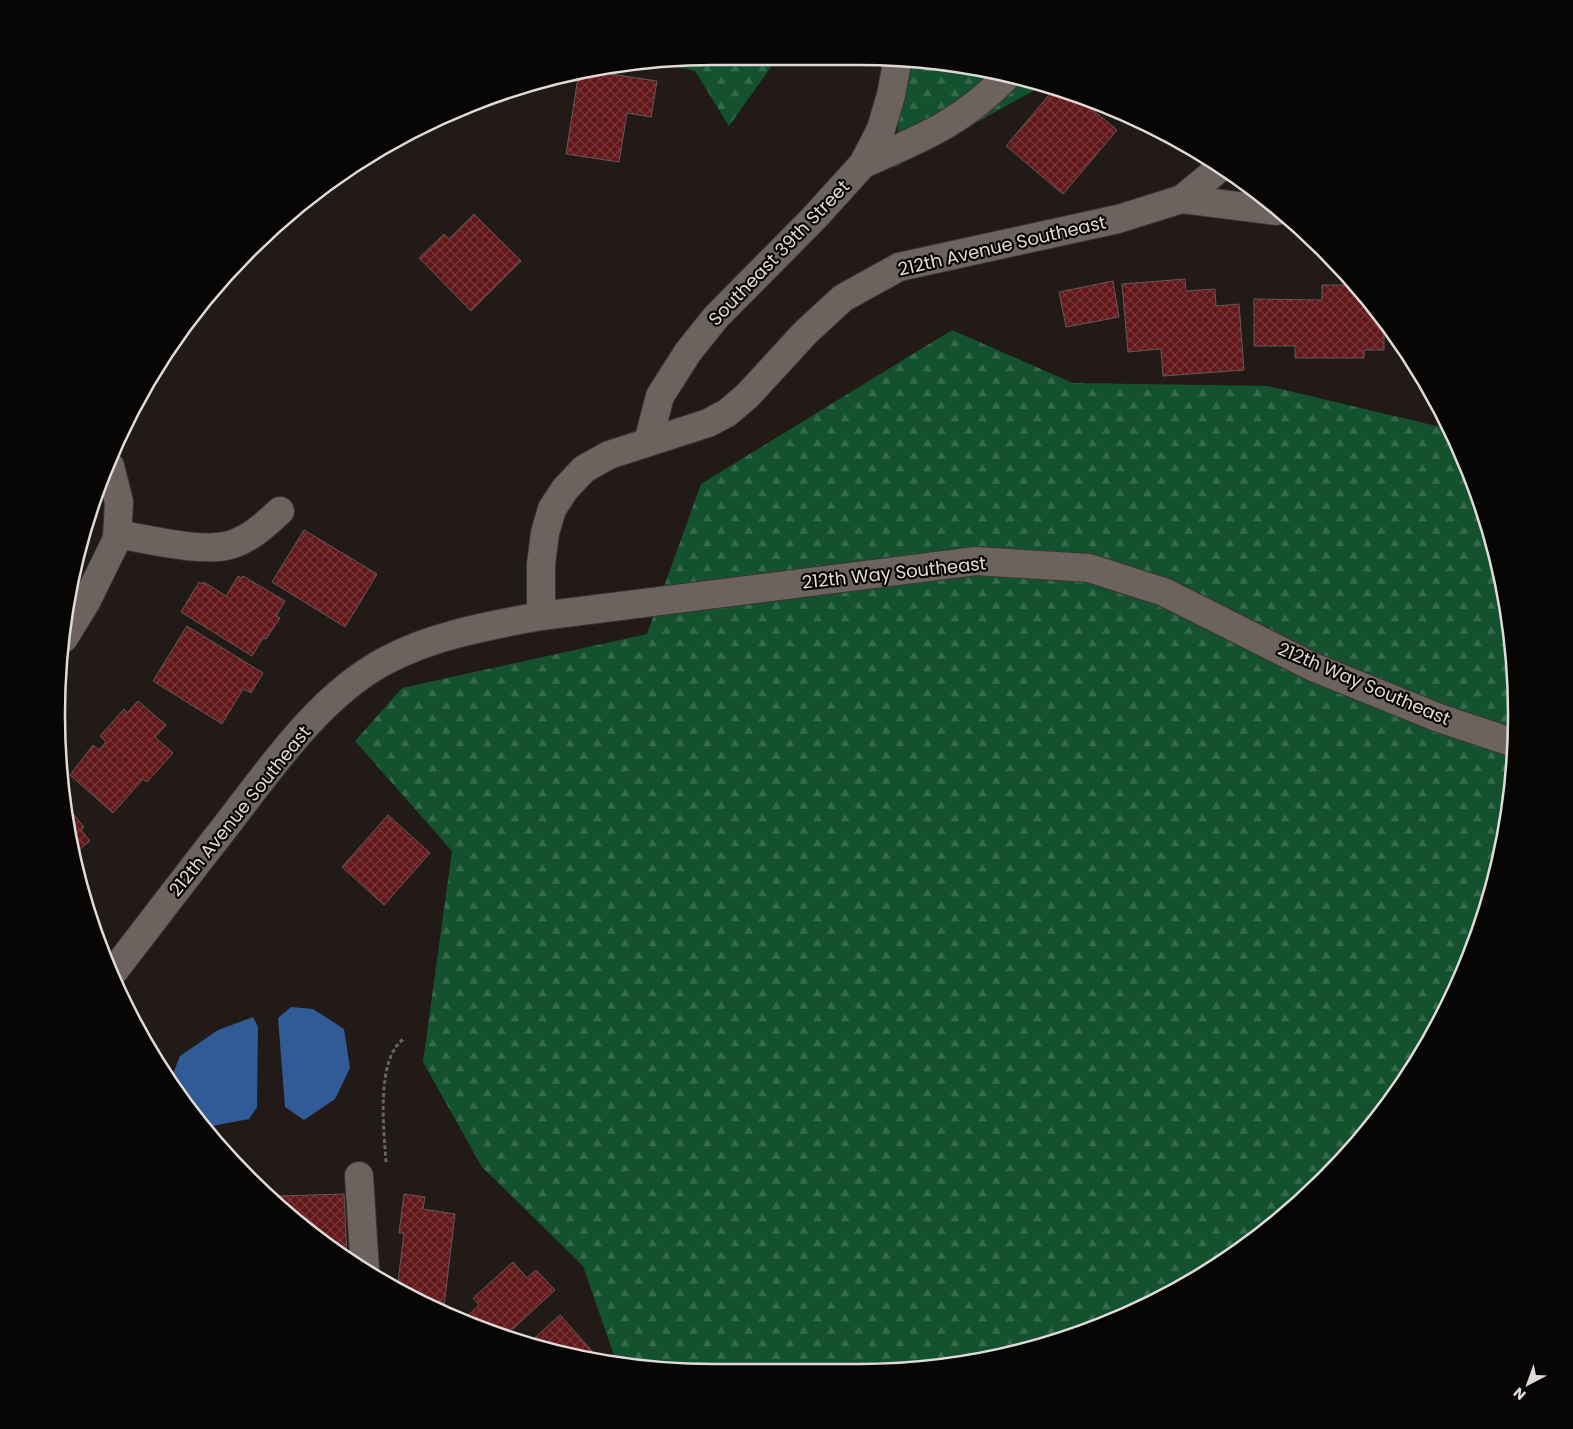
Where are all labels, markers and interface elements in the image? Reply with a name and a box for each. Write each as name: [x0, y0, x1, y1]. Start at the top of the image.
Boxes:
street label: Southeast 39th Street: [703, 174, 855, 331]
street label: 212th Avenue Southeast: [895, 209, 1108, 282]
street label: 212th Way Southeast: [801, 550, 987, 595]
street label: 212th Way Southeast: [1274, 636, 1454, 731]
street label: 212th Avenue Southeast: [163, 720, 316, 901]
north arrow: [1503, 1359, 1553, 1409]
text: N: [1509, 1383, 1530, 1405]

